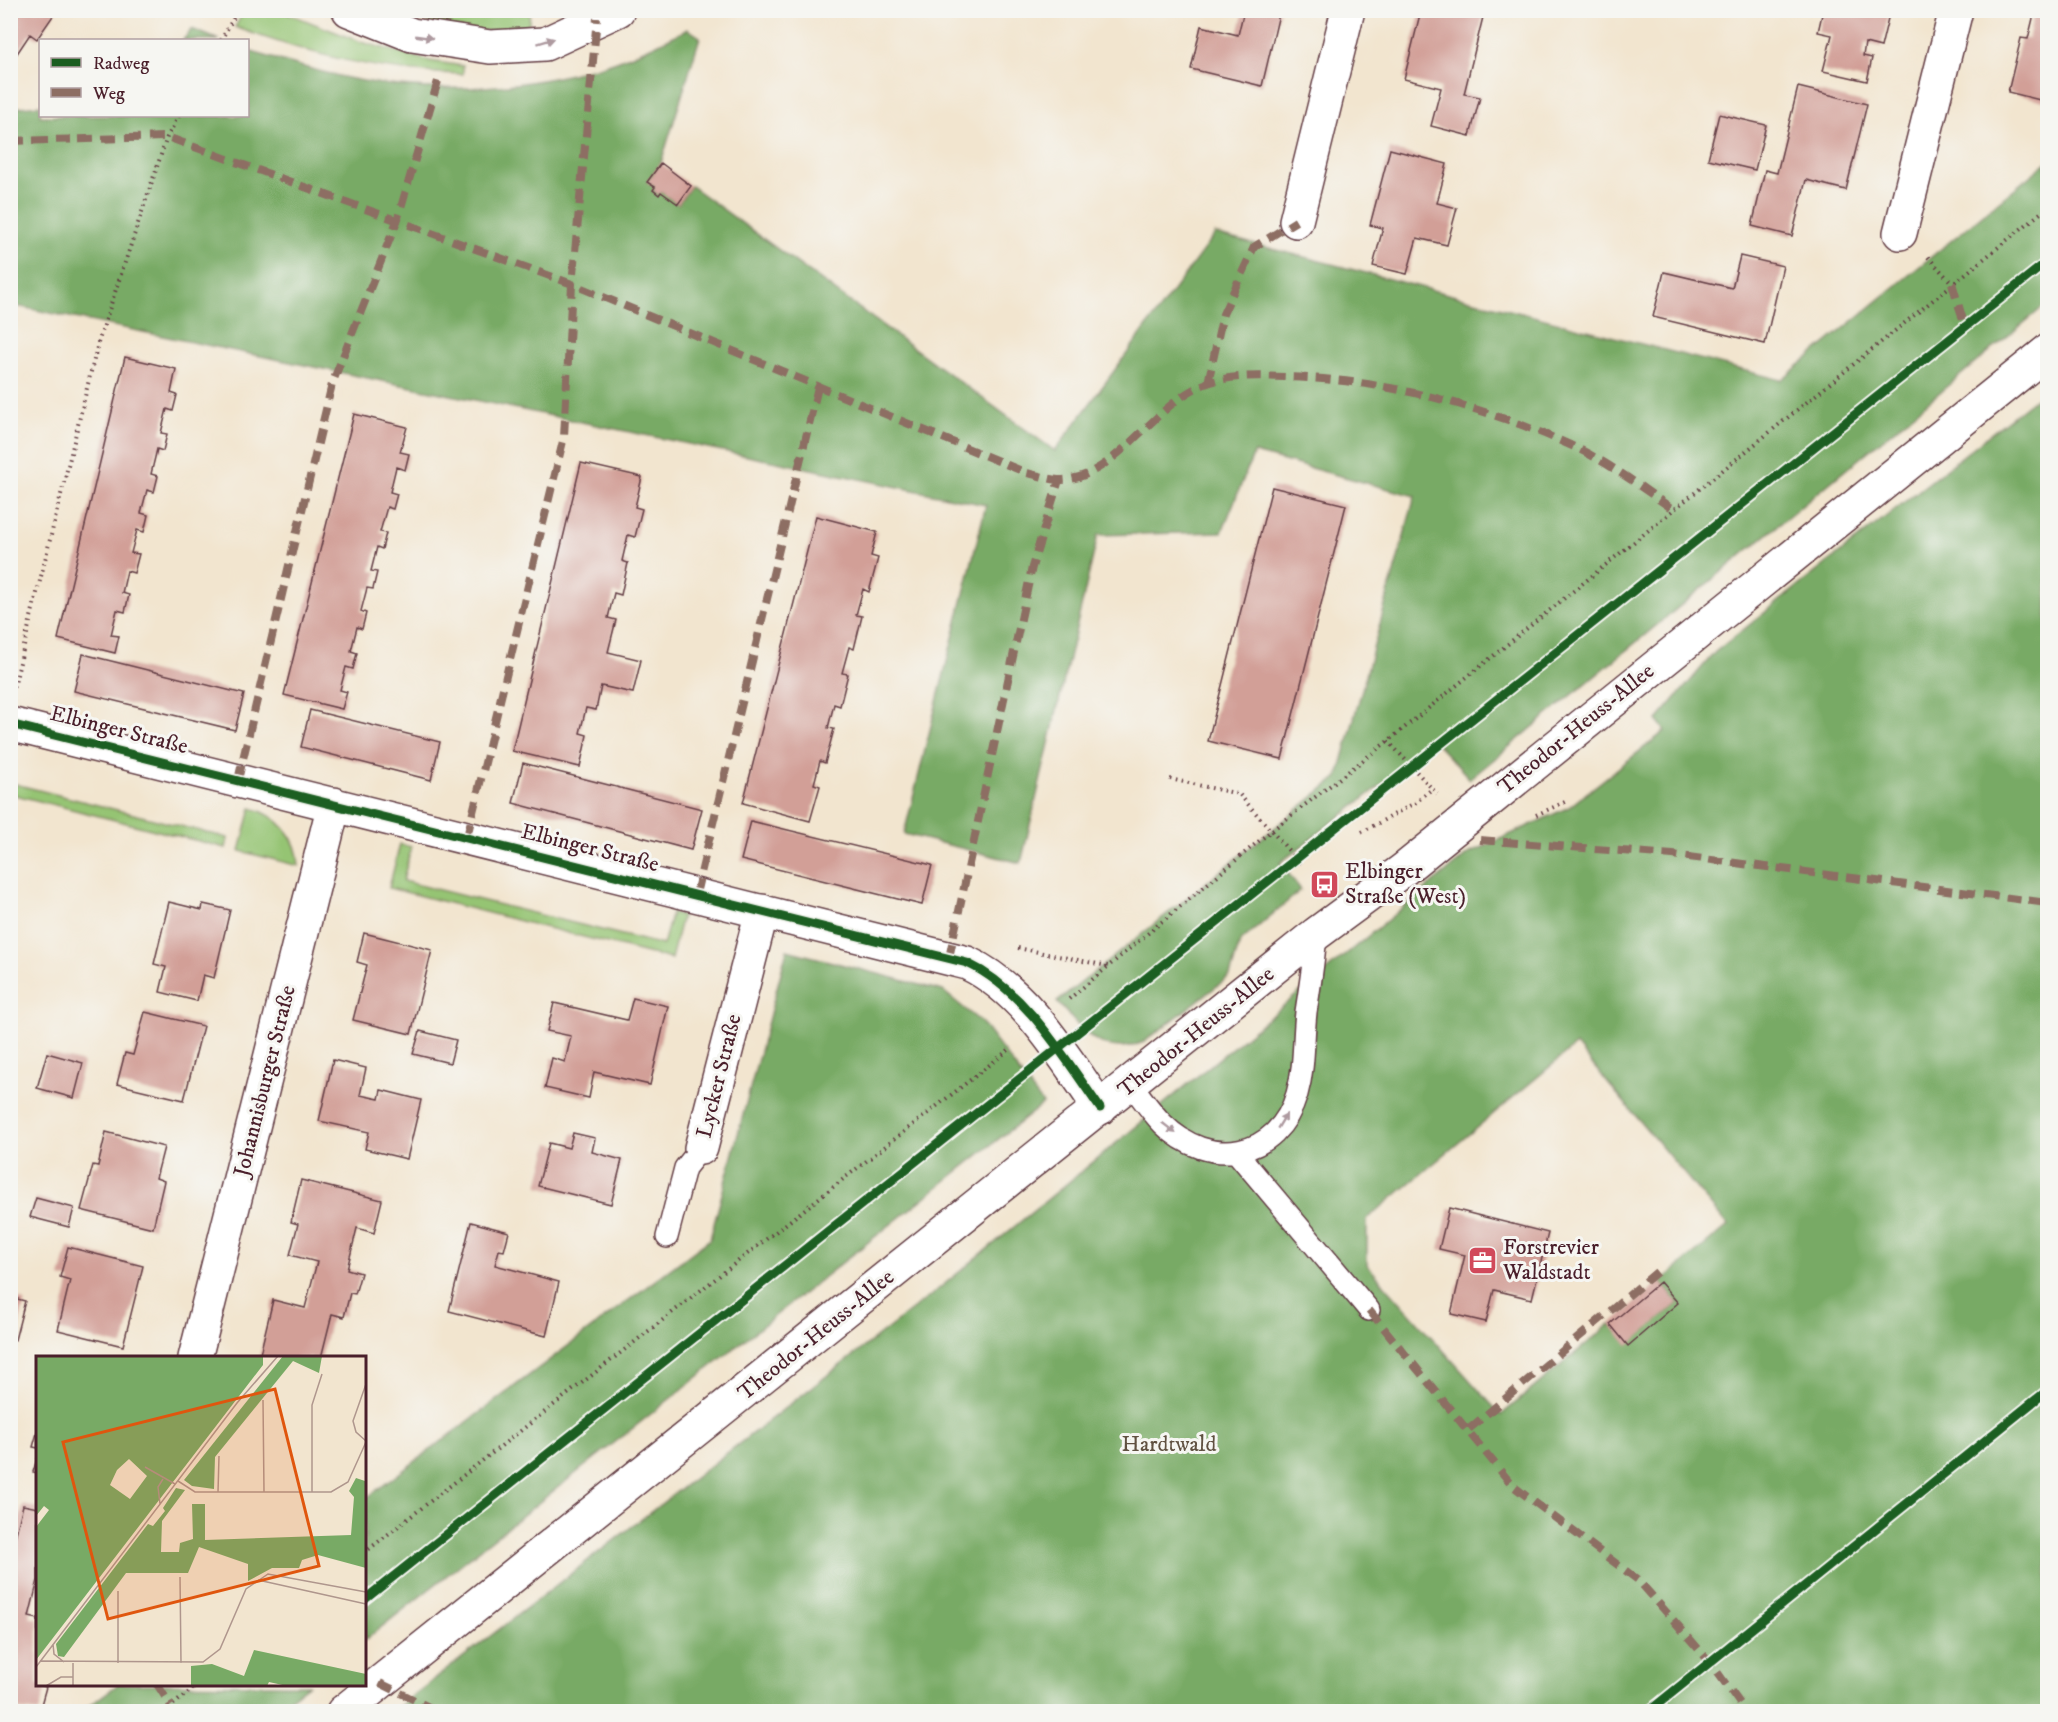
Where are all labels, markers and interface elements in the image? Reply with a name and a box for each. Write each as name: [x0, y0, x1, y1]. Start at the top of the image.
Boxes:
one-way arrow: [415, 32, 434, 41]
one-way arrow: [537, 36, 555, 45]
legend: [39, 39, 249, 117]
text: Radweg: [93, 53, 149, 75]
text: Weg: [92, 83, 125, 105]
street label: Theodor-Heuss-Allee: [1492, 658, 1660, 800]
street label: Elbinger Straße: [47, 700, 191, 760]
street label: Elbinger Straße: [518, 818, 662, 878]
place label: Elbinger Straße (West): [1345, 858, 1466, 910]
bus stop icon: Elbinger Straße (West): [1308, 868, 1340, 900]
street label: Theodor-Heuss-Allee: [1112, 961, 1280, 1103]
street label: Johannisburger Straße: [228, 983, 302, 1181]
street label: Lycker Straße: [691, 1011, 747, 1141]
one-way arrow: [1277, 1113, 1288, 1130]
one-way arrow: [1161, 1122, 1177, 1135]
place label: Forstrevier Waldstadt: [1502, 1234, 1600, 1286]
office icon: Forstrevier Waldstadt: [1466, 1244, 1498, 1276]
street label: Theodor-Heuss-Allee: [732, 1264, 900, 1406]
inset map: [36, 1356, 366, 1686]
park label: Hardtwald: [1122, 1431, 1216, 1458]

